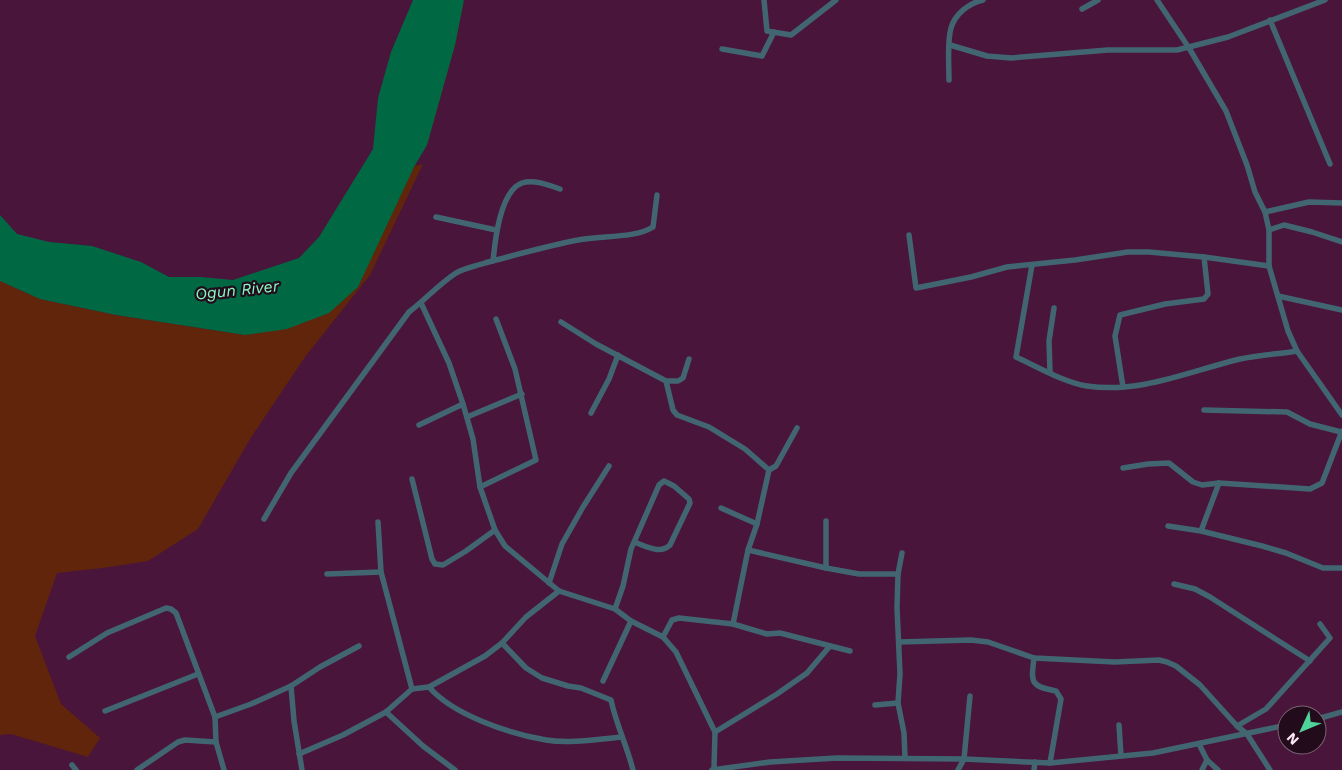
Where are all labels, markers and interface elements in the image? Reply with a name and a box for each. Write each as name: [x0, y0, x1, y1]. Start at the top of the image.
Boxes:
water label: Ogun River: [194, 276, 281, 304]
north arrow: [1277, 705, 1327, 755]
text: N: [1283, 730, 1302, 748]

